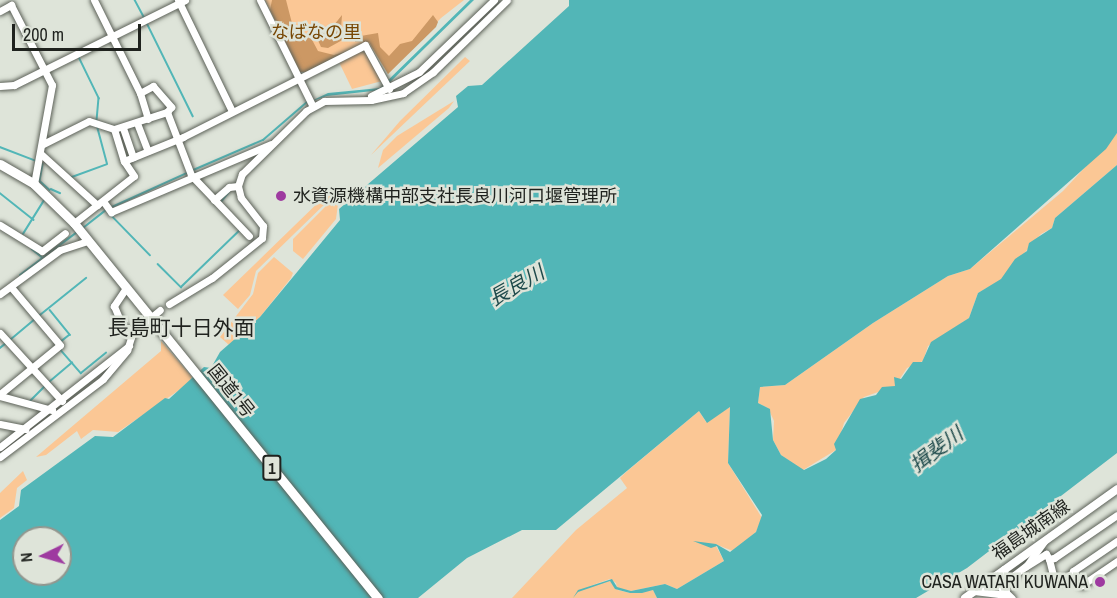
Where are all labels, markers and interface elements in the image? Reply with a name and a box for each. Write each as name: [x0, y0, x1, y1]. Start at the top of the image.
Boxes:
scale bar: [15, 12, 144, 50]
park label: なばなの里: [271, 21, 361, 43]
text: 200 m: [23, 22, 64, 47]
place label: 水資源機構中部支社長良川河口堰管理所: [293, 185, 617, 207]
marker: 水資源機構中部支社長良川河口堰管理所: [274, 189, 288, 203]
water label: 長良川: [484, 260, 548, 310]
district label: 長島町十日外面: [108, 315, 254, 341]
street label: 国道1号: [203, 360, 259, 422]
water label: 揖斐川: [905, 421, 967, 477]
road number: 1: [262, 455, 282, 481]
street label: 福島城南線: [988, 495, 1074, 565]
north arrow: [12, 526, 72, 586]
text: N: [15, 552, 37, 563]
place label: CASA WATARI KUWANA: [921, 571, 1088, 593]
marker: CASA WATARI KUWANA: [1093, 575, 1107, 589]

